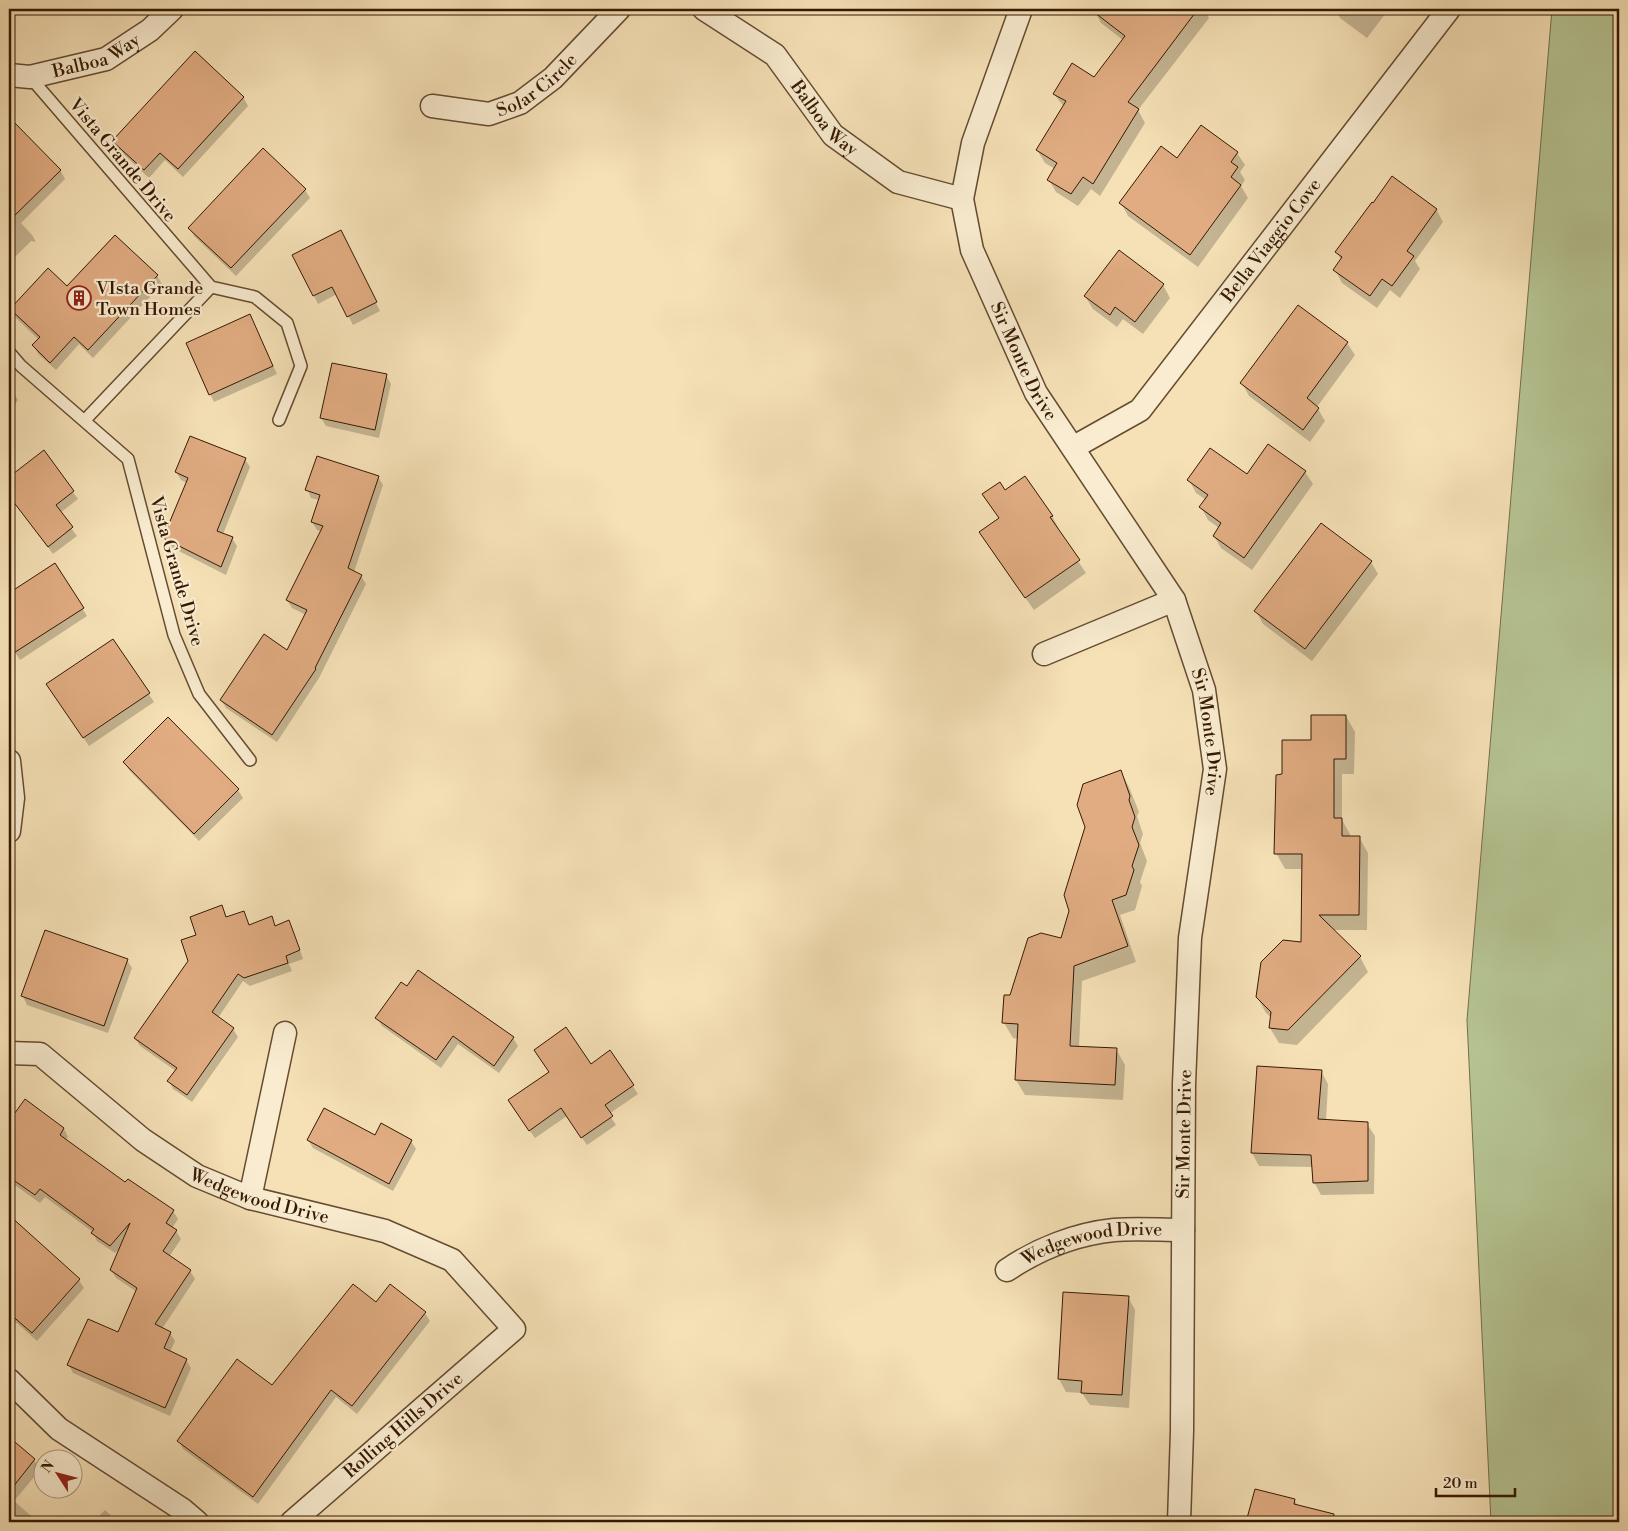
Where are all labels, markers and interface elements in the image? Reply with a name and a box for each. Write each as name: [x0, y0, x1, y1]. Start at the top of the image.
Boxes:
street label: Balboa Way: [49, 29, 145, 84]
street label: Solar Circle: [493, 49, 582, 122]
street label: Balboa Way: [785, 75, 862, 161]
street label: Vista Grande Drive: [63, 93, 181, 227]
street label: Bella Viaggio Cove: [1216, 174, 1326, 308]
place label: VIsta Grande Town Homes: [95, 277, 203, 321]
building icon: VIsta Grande Town Homes: [66, 285, 92, 311]
street label: Sir Monte Drive: [985, 298, 1062, 425]
street label: Vista Grande Drive: [144, 493, 209, 649]
street label: Sir Monte Drive: [1186, 665, 1226, 798]
street label: Sir Monte Drive: [1172, 1069, 1197, 1199]
street label: Wedgewood Drive: [185, 1163, 331, 1229]
street label: Wedgewood Drive: [1017, 1218, 1162, 1271]
street label: Rolling Hills Drive: [339, 1367, 468, 1484]
north arrow: [32, 1448, 82, 1498]
text: N: [38, 1457, 59, 1477]
scale bar: [1436, 1466, 1514, 1498]
text: 20 m: [1443, 1474, 1478, 1493]

